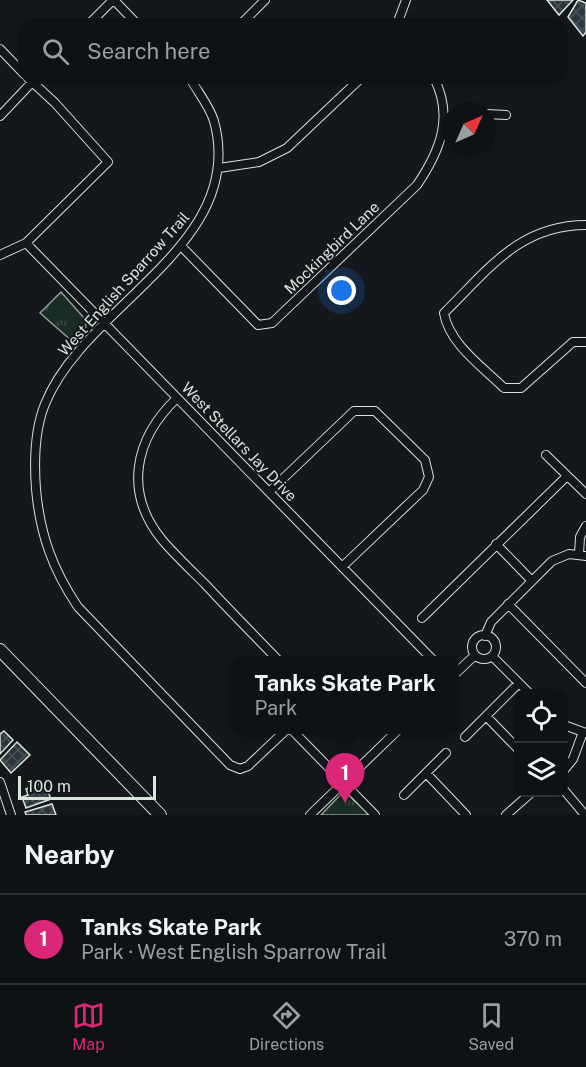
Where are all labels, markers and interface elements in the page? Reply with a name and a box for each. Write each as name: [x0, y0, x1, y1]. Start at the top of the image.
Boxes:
search box: [18, 18, 568, 84]
icon: search: [39, 35, 72, 68]
text: Search here: [87, 38, 211, 64]
north arrow: [442, 102, 496, 156]
street label: Mockingbird Lane: [281, 198, 382, 297]
street label: West English Sparrow Trail: [55, 208, 193, 359]
your location: [327, 276, 356, 305]
street label: West Stellars Jay Drive: [178, 379, 300, 505]
popup: [231, 656, 459, 734]
text: Tanks Skate Park: [255, 670, 435, 696]
map controls: [514, 689, 568, 797]
button: locate: [514, 689, 568, 743]
text: Park: [255, 696, 297, 720]
button: layers: [514, 743, 568, 797]
pin: 1: [326, 754, 364, 803]
scale bar: [18, 773, 156, 800]
text: 100 m: [27, 777, 71, 796]
text: Nearby: [24, 839, 114, 870]
text: Tanks Skate Park: [81, 914, 262, 940]
text: 1: [39, 927, 48, 951]
text: 370 m: [504, 927, 562, 951]
text: Park · West English Sparrow Trail: [81, 940, 387, 964]
tab: Map: [72, 999, 105, 1054]
tab: Directions: [249, 999, 324, 1054]
tab: Saved: [468, 999, 514, 1054]

